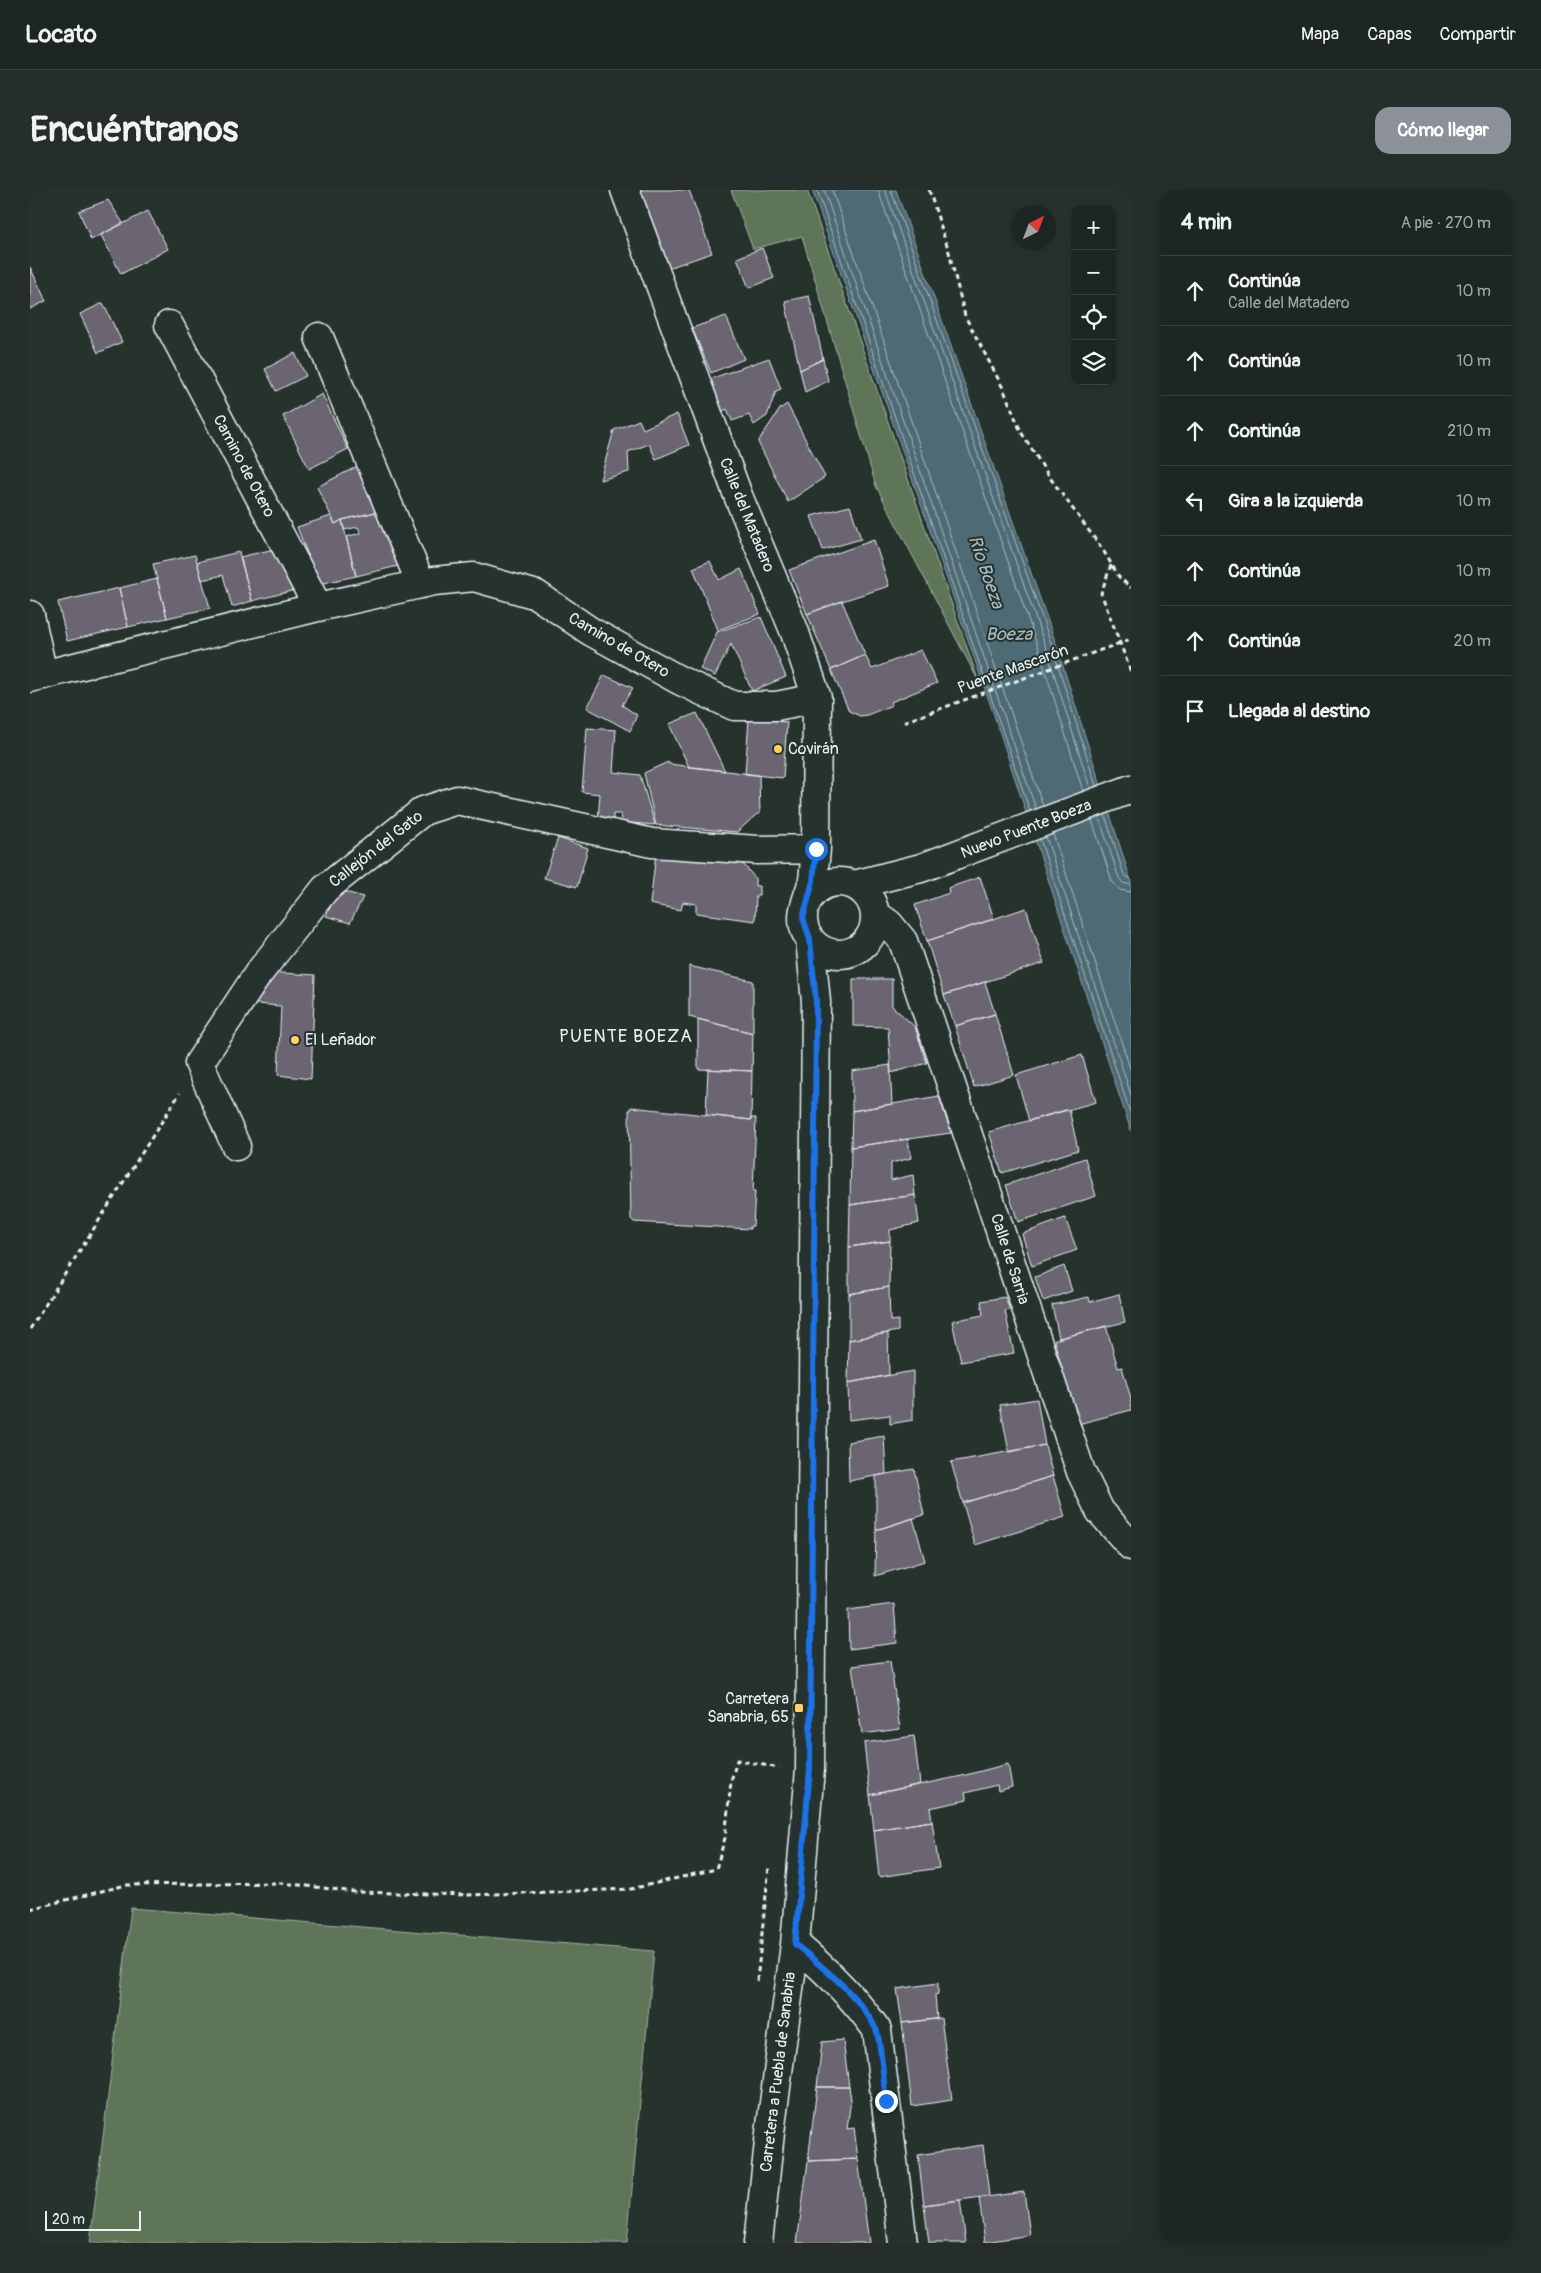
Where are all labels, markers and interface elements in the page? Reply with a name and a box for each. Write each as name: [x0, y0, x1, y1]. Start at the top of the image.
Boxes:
text: Locato: [25, 20, 97, 49]
text: Mapa: [1301, 23, 1339, 46]
text: Capas: [1367, 23, 1412, 46]
text: Compartir: [1440, 23, 1516, 46]
button: Cómo llegar: [1375, 107, 1511, 154]
text: Encuéntranos: [30, 108, 238, 152]
north arrow: [1011, 205, 1056, 250]
map controls: [1071, 205, 1116, 385]
button: +: [1071, 205, 1116, 250]
text: 4 min: [1181, 209, 1232, 236]
text: A pie · 270 m: [1401, 213, 1491, 233]
button: −: [1071, 250, 1116, 295]
text: Continúa: [1228, 269, 1301, 293]
icon: ahead: [1181, 277, 1209, 305]
text: 10 m: [1456, 281, 1491, 301]
text: Calle del Matadero: [1228, 293, 1350, 313]
button: locate: [1071, 295, 1116, 340]
button: layers: [1071, 340, 1116, 385]
icon: ahead: [1181, 347, 1209, 375]
text: Continúa: [1228, 349, 1301, 373]
text: 10 m: [1456, 351, 1491, 371]
street label: Camino de Otero: [209, 411, 280, 521]
icon: ahead: [1181, 417, 1209, 445]
text: Continúa: [1228, 419, 1301, 443]
text: 210 m: [1447, 421, 1491, 441]
street label: Calle del Matadero: [715, 455, 779, 576]
icon: left: [1181, 487, 1209, 515]
text: Gira a la izquierda: [1228, 489, 1363, 513]
text: 10 m: [1456, 491, 1491, 511]
water label: Río Boeza: [963, 533, 1010, 613]
icon: ahead: [1181, 557, 1209, 585]
text: Continúa: [1228, 559, 1301, 583]
text: 10 m: [1456, 561, 1491, 581]
street label: Camino de Otero: [565, 608, 673, 682]
water label: Boeza: [986, 623, 1034, 646]
icon: ahead: [1181, 627, 1209, 655]
text: Continúa: [1228, 629, 1301, 653]
text: 20 m: [1453, 631, 1491, 651]
street label: Puente Mascarón: [955, 640, 1071, 698]
icon: arrive: [1181, 697, 1209, 725]
text: Llegada al destino: [1228, 699, 1370, 723]
place label: Covirán: [788, 739, 839, 759]
marker: Covirán: [772, 743, 784, 755]
street label: Nuevo Puente Boeza: [958, 795, 1094, 863]
street label: Callejón del Gato: [325, 806, 427, 892]
route start: [805, 838, 828, 861]
district label: PUENTE BOEZA: [559, 1025, 693, 1048]
place label: El Leñador: [305, 1030, 376, 1050]
marker: El Leñador: [289, 1034, 301, 1046]
street label: Calle de Sarria: [986, 1211, 1034, 1307]
place label: Carretera Sanabria, 65: [707, 1689, 789, 1727]
marker: Carretera Sanabria, 65: [793, 1702, 805, 1714]
street label: Carretera a Puebla de Sanabria: [756, 1971, 800, 2173]
route end: [875, 2090, 898, 2113]
scale bar: [45, 2208, 141, 2231]
text: 20 m: [52, 2211, 85, 2228]

